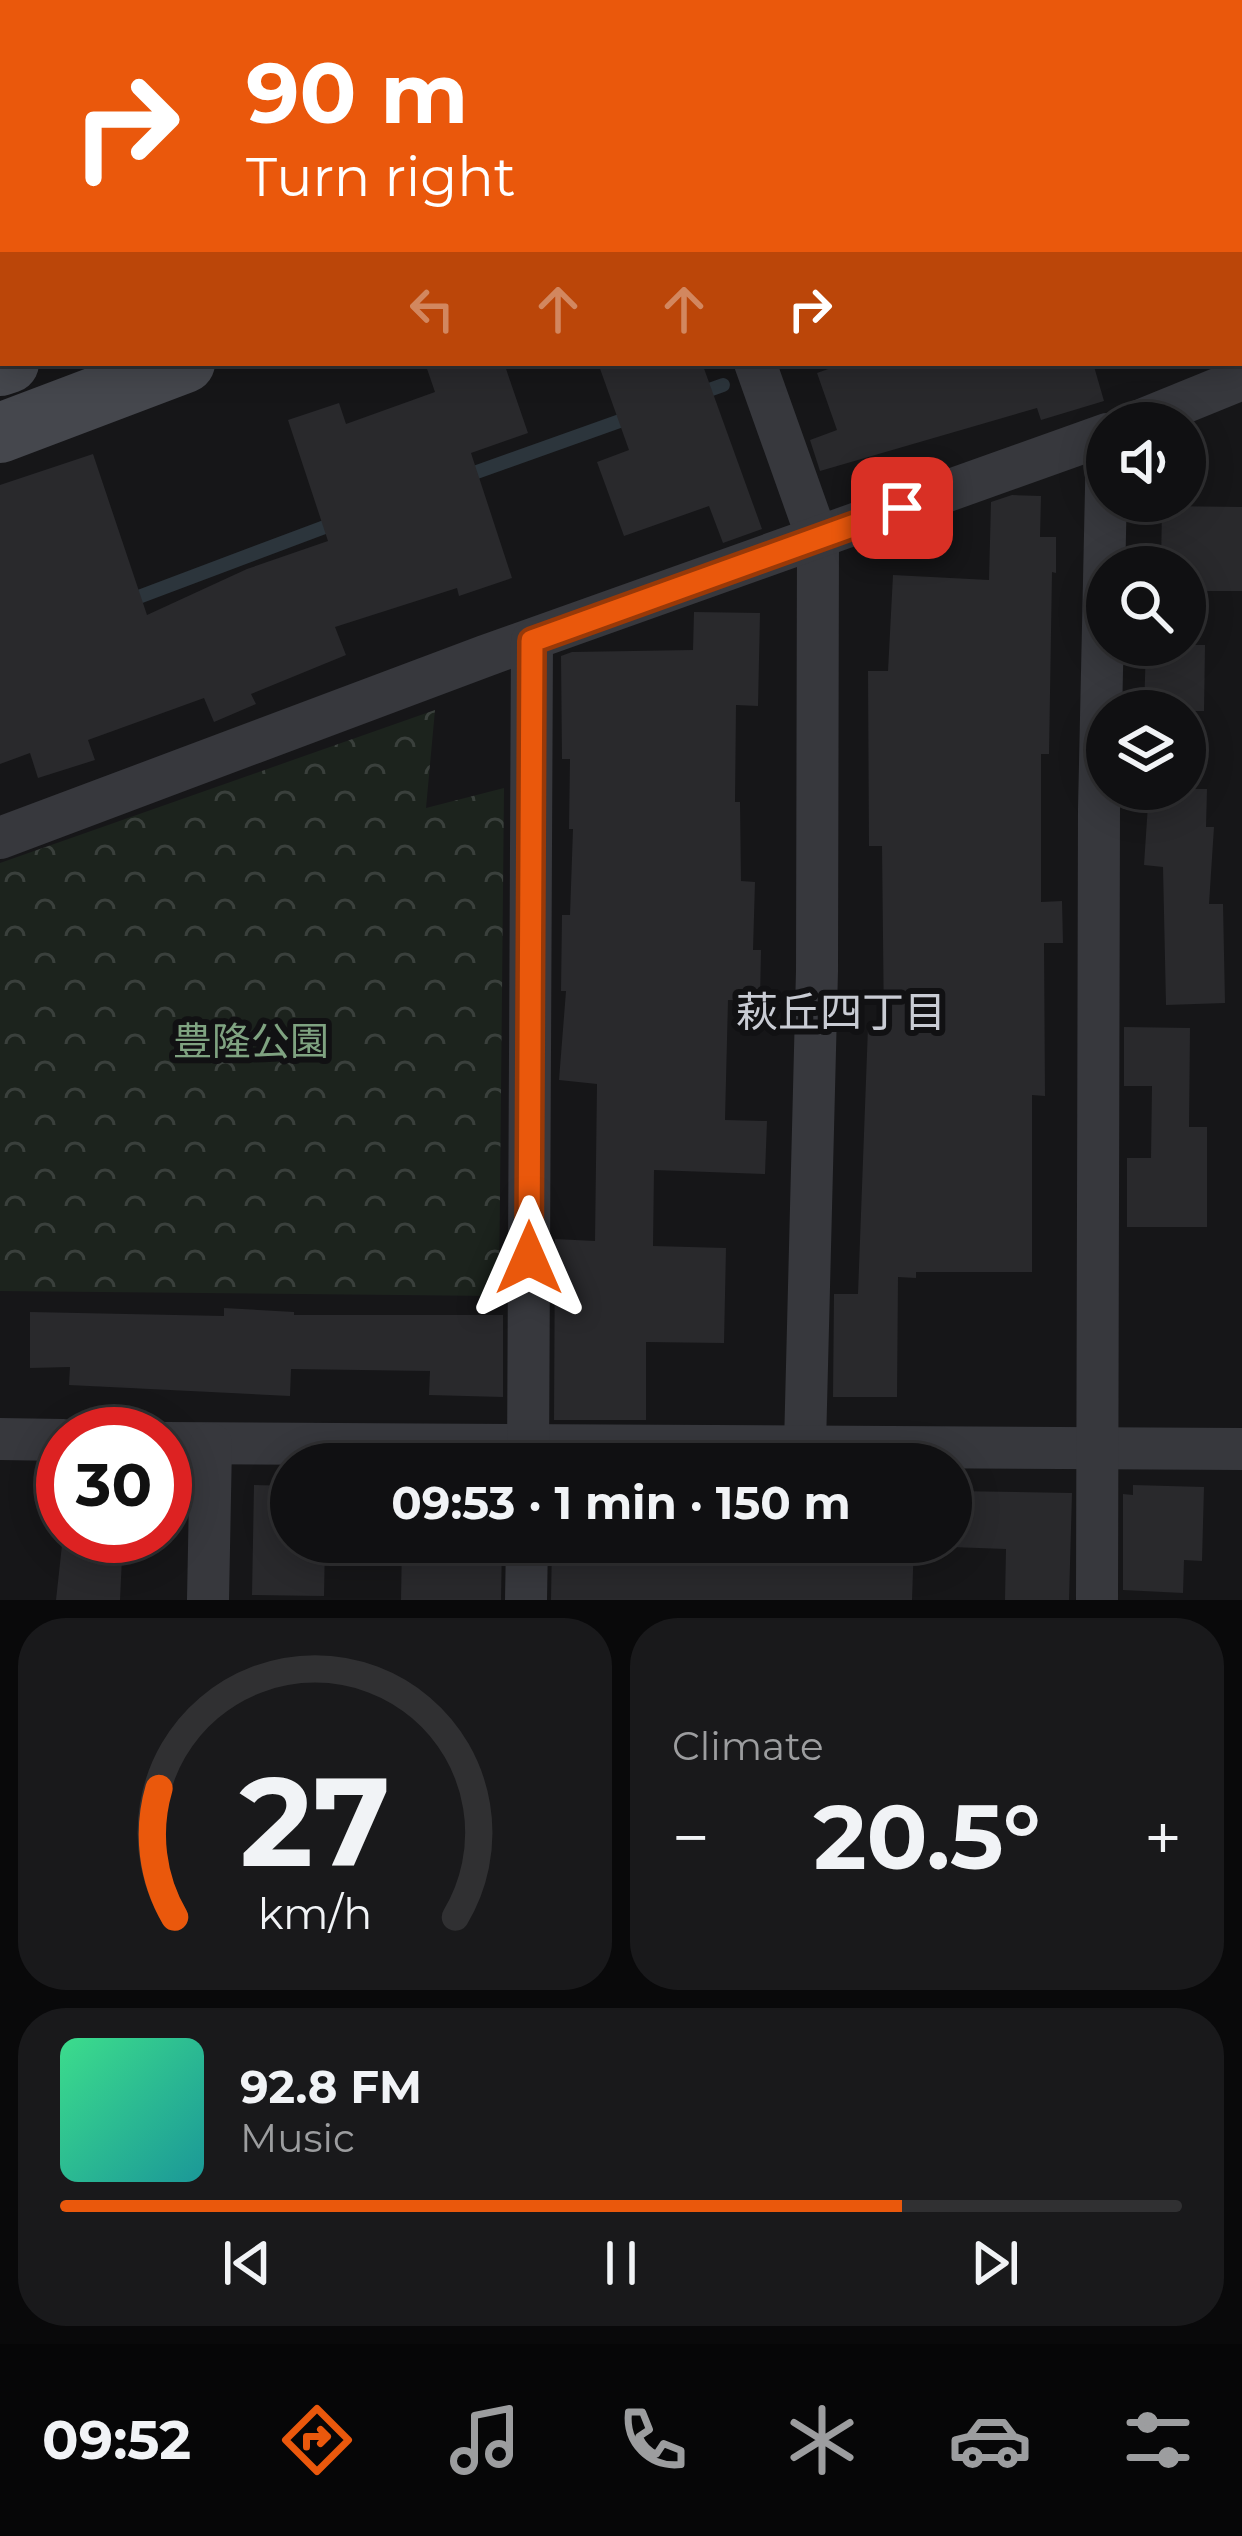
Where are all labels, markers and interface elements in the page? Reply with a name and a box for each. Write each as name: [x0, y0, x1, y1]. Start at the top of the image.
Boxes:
text: 90 m: [246, 42, 468, 144]
icon: right: [48, 48, 204, 204]
text: Turn right: [246, 144, 516, 210]
icon: left: [399, 276, 465, 342]
icon: ahead: [525, 276, 591, 342]
icon: ahead: [651, 276, 717, 342]
icon: right: [777, 276, 843, 342]
map controls: [1086, 402, 1206, 810]
button: sound: [1086, 402, 1206, 522]
pin: [851, 457, 953, 559]
icon: arrive: [869, 475, 935, 541]
button: search: [1086, 546, 1206, 666]
button: layers: [1086, 690, 1206, 810]
district label: 萩丘四丁目: [736, 986, 946, 1038]
park label: 豊隆公園: [173, 1017, 329, 1065]
position arrow: [466, 1195, 592, 1321]
speed limit sign: 30: [36, 1407, 192, 1563]
text: 09:53 · 1 min · 150 m: [391, 1475, 851, 1530]
text: Climate: [672, 1722, 824, 1770]
text: 27: [239, 1745, 391, 1897]
text: 20.5°: [813, 1782, 1041, 1892]
text: −: [672, 1797, 710, 1878]
text: +: [1144, 1797, 1182, 1878]
text: km/h: [258, 1887, 372, 1940]
text: 92.8 FM: [240, 2059, 422, 2114]
text: Music: [240, 2114, 355, 2162]
icon: previous: [214, 2230, 280, 2296]
icon: pause: [588, 2230, 654, 2296]
icon: next: [962, 2230, 1028, 2296]
icon: directions: [275, 2398, 359, 2482]
icon: music: [443, 2398, 527, 2482]
icon: phone: [611, 2398, 695, 2482]
icon: climate: [780, 2398, 864, 2482]
icon: car: [948, 2398, 1032, 2482]
icon: filters: [1116, 2398, 1200, 2482]
text: 09:52: [42, 2407, 191, 2473]

